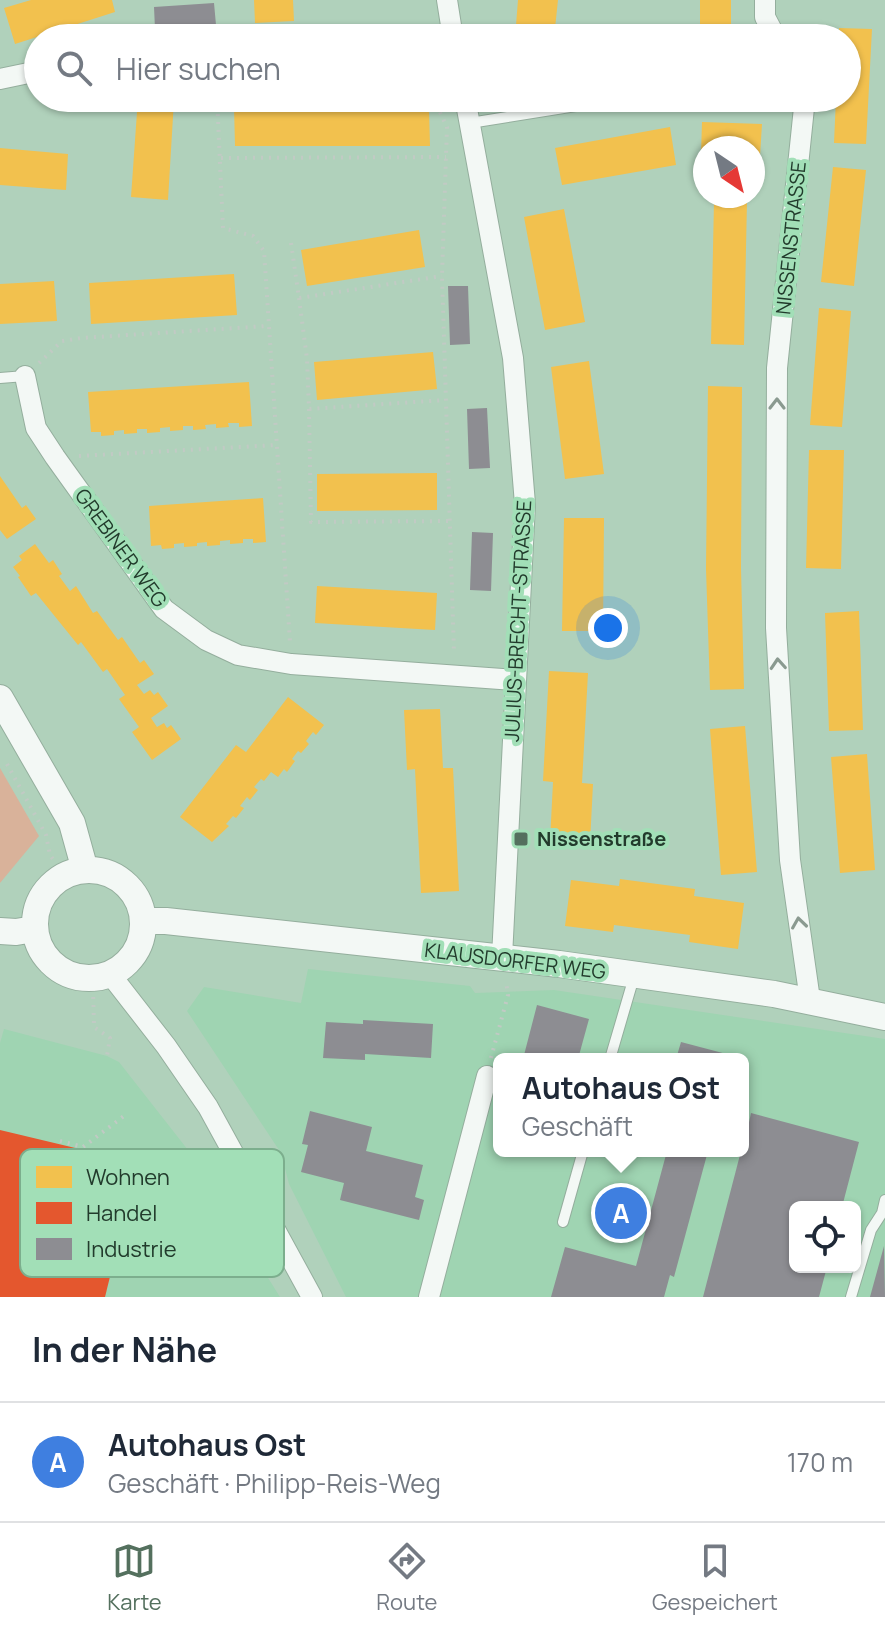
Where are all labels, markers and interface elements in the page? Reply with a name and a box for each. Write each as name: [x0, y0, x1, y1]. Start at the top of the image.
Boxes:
search box: [24, 24, 861, 112]
icon: search: [52, 46, 96, 90]
text: Hier suchen: [116, 48, 281, 89]
north arrow: [693, 136, 765, 208]
street label: NISSENSTRASSE: [769, 160, 812, 316]
one-way arrow: [768, 397, 786, 410]
street label: GREBINER WEG: [69, 483, 174, 612]
street label: JULIUS-BRECHT-STRASSE: [498, 499, 537, 742]
your location: [588, 608, 628, 648]
one-way arrow: [770, 657, 787, 670]
place label: Nissenstraße: [537, 825, 666, 852]
marker: Nissenstraße: [512, 830, 530, 848]
one-way arrow: [791, 916, 808, 930]
street label: KLAUSDORFER WEG: [423, 936, 607, 985]
popup: [493, 1053, 749, 1157]
text: Autohaus Ost: [522, 1067, 720, 1108]
text: Geschäft: [522, 1108, 633, 1144]
legend: [20, 1149, 284, 1277]
text: Wohnen: [86, 1162, 170, 1192]
pin: A: [595, 1183, 647, 1243]
text: Handel: [86, 1198, 157, 1228]
map controls: [789, 1201, 861, 1273]
button: locate: [789, 1201, 861, 1273]
text: Industrie: [86, 1234, 177, 1264]
text: In der Nähe: [32, 1326, 217, 1372]
text: Autohaus Ost: [108, 1424, 306, 1465]
text: A: [49, 1444, 67, 1480]
text: 170 m: [787, 1444, 853, 1480]
text: Geschäft · Philipp-Reis-Weg: [108, 1465, 441, 1501]
tab: Karte: [107, 1539, 162, 1617]
tab: Route: [376, 1539, 437, 1617]
tab: Gespeichert: [652, 1539, 778, 1617]

